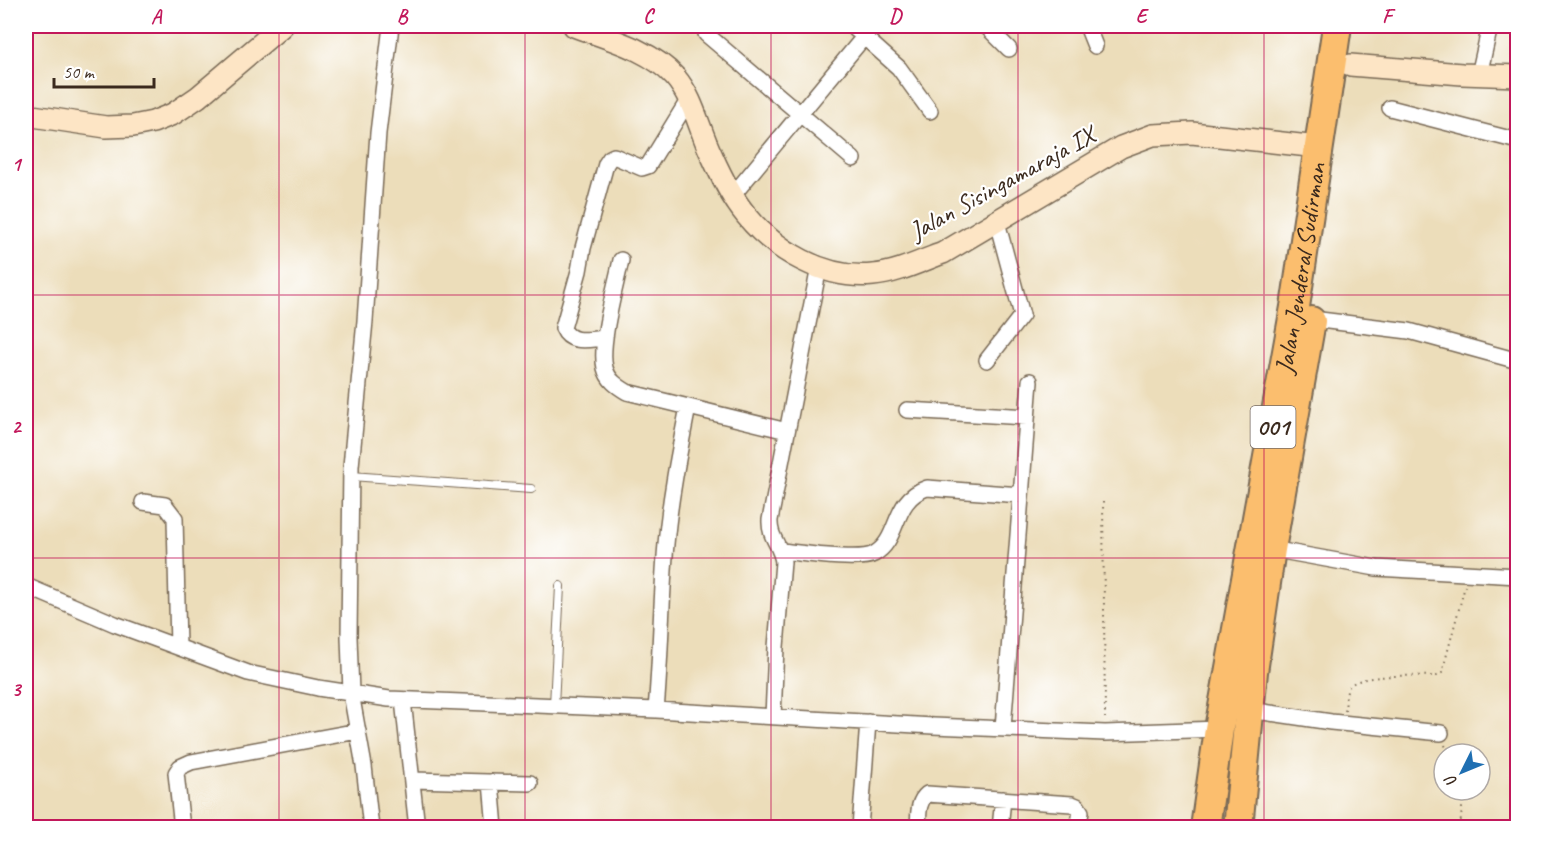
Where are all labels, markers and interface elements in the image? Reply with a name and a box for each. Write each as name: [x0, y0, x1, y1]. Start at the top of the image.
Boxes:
text: A: [151, 4, 163, 29]
text: B: [397, 4, 409, 29]
text: C: [643, 4, 655, 29]
text: D: [889, 4, 903, 29]
text: E: [1136, 4, 1150, 29]
text: F: [1382, 4, 1396, 29]
scale bar: [54, 51, 154, 89]
text: 50 m: [63, 61, 96, 83]
street label: Jalan Sisingamaraja IX: [902, 116, 1104, 248]
text: 1: [12, 152, 23, 177]
street label: Jalan Jenderal Sudirman: [1267, 159, 1333, 378]
road number: 001: [1250, 406, 1296, 448]
text: 2: [12, 414, 23, 439]
text: 3: [12, 677, 23, 702]
north arrow: [1432, 742, 1492, 802]
text: U: [1440, 770, 1462, 791]

